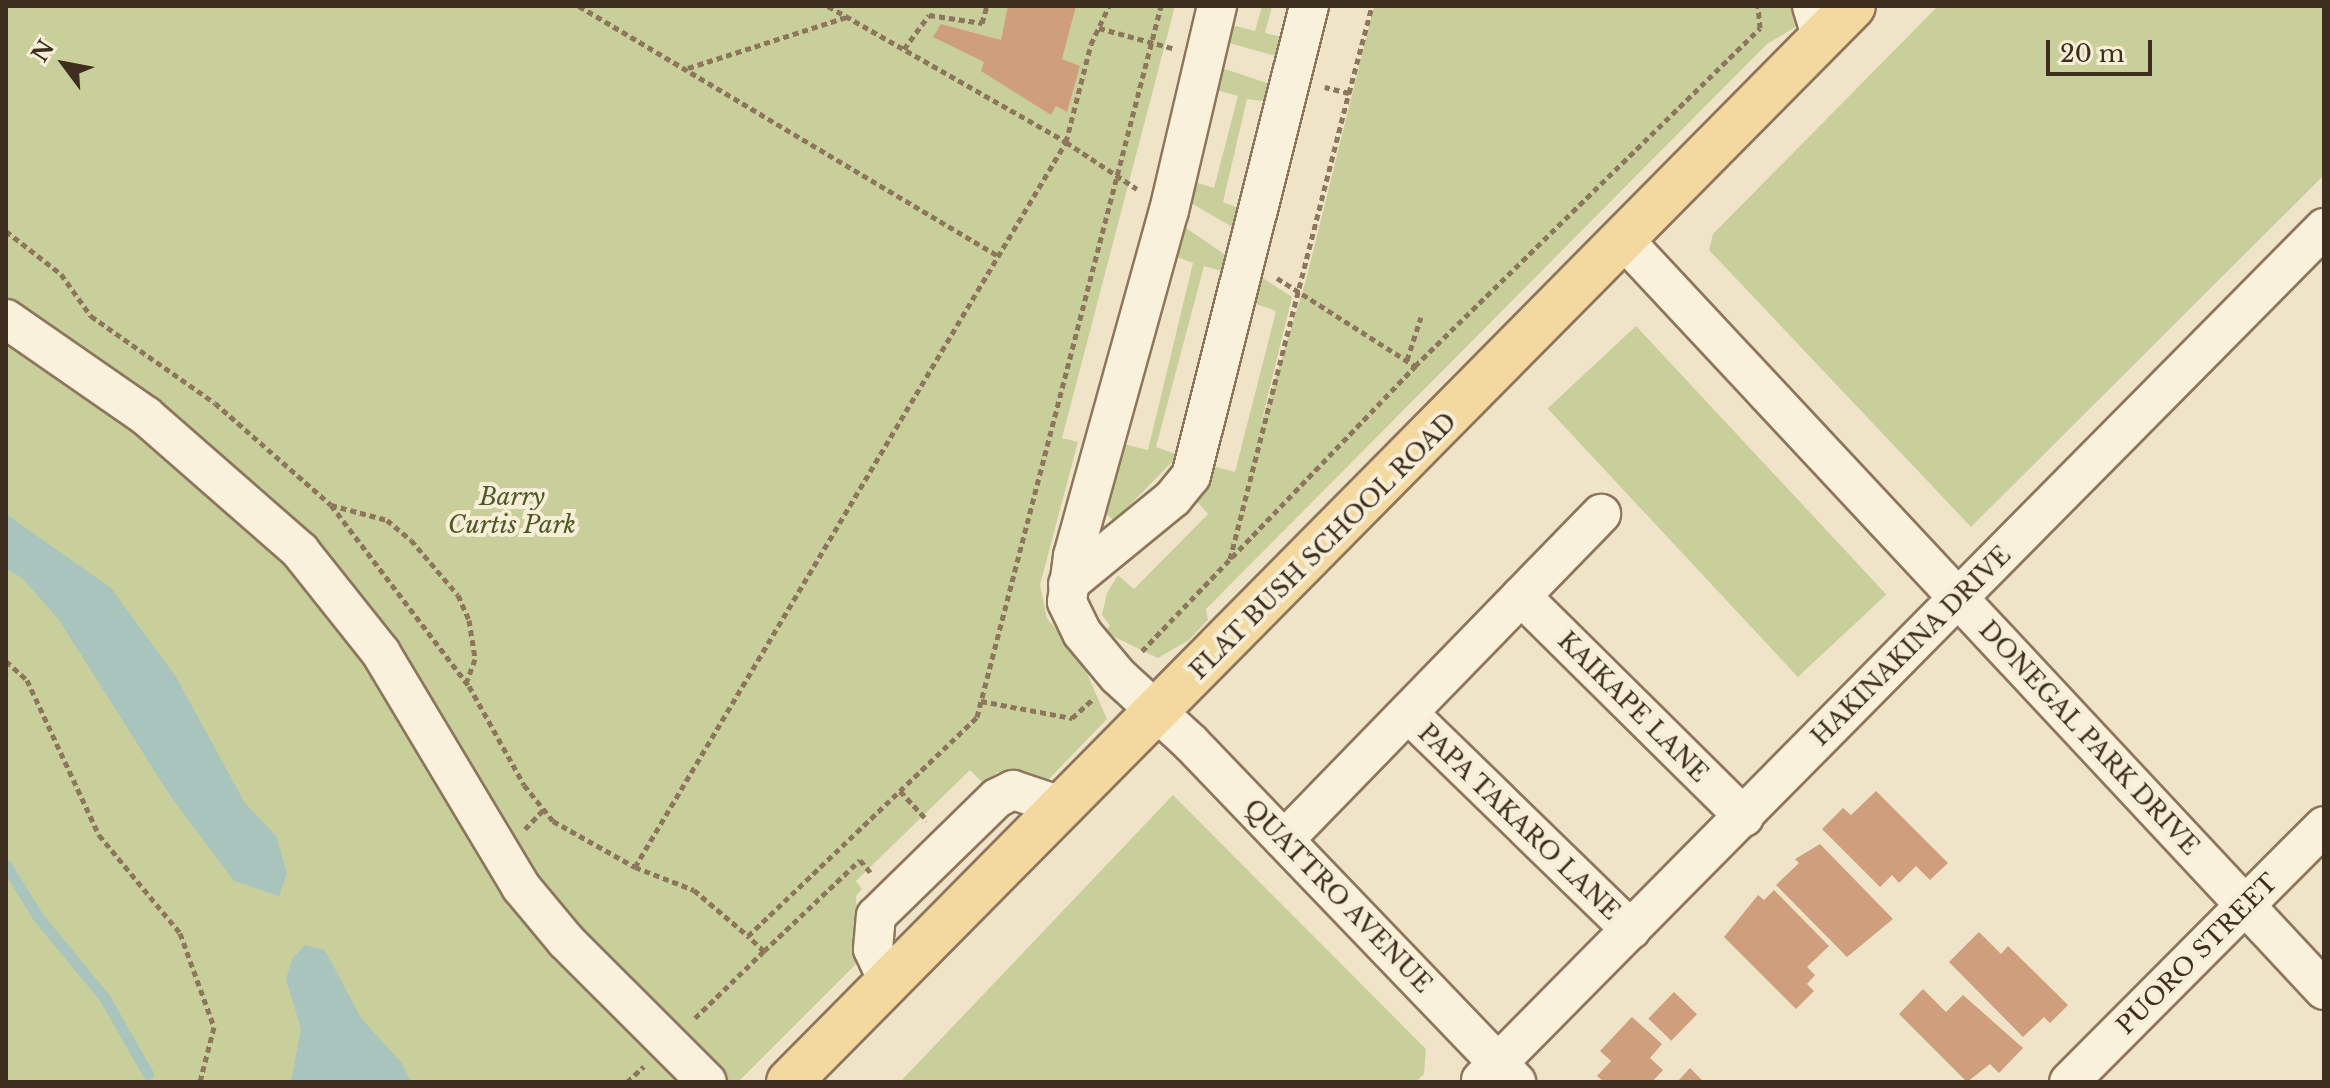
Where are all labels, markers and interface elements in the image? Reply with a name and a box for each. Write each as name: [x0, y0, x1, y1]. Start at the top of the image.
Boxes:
north arrow: [24, 24, 104, 104]
scale bar: [2050, 24, 2156, 74]
text: N: [26, 35, 60, 67]
text: 20 m: [2060, 39, 2125, 68]
street label: FLAT BUSH SCHOOL ROAD: [1183, 406, 1463, 686]
park label: Barry Curtis Park: [448, 483, 576, 539]
street label: HAKINAKINA DRIVE: [1805, 540, 2017, 752]
street label: DONEGAL PARK DRIVE: [1973, 615, 2205, 861]
street label: KAIKAPE LANE: [1552, 626, 1714, 788]
street label: PAPA TAKARO LANE: [1412, 718, 1626, 926]
street label: QUATTRO AVENUE: [1238, 793, 1438, 999]
street label: PUORO STREET: [2111, 868, 2283, 1040]

